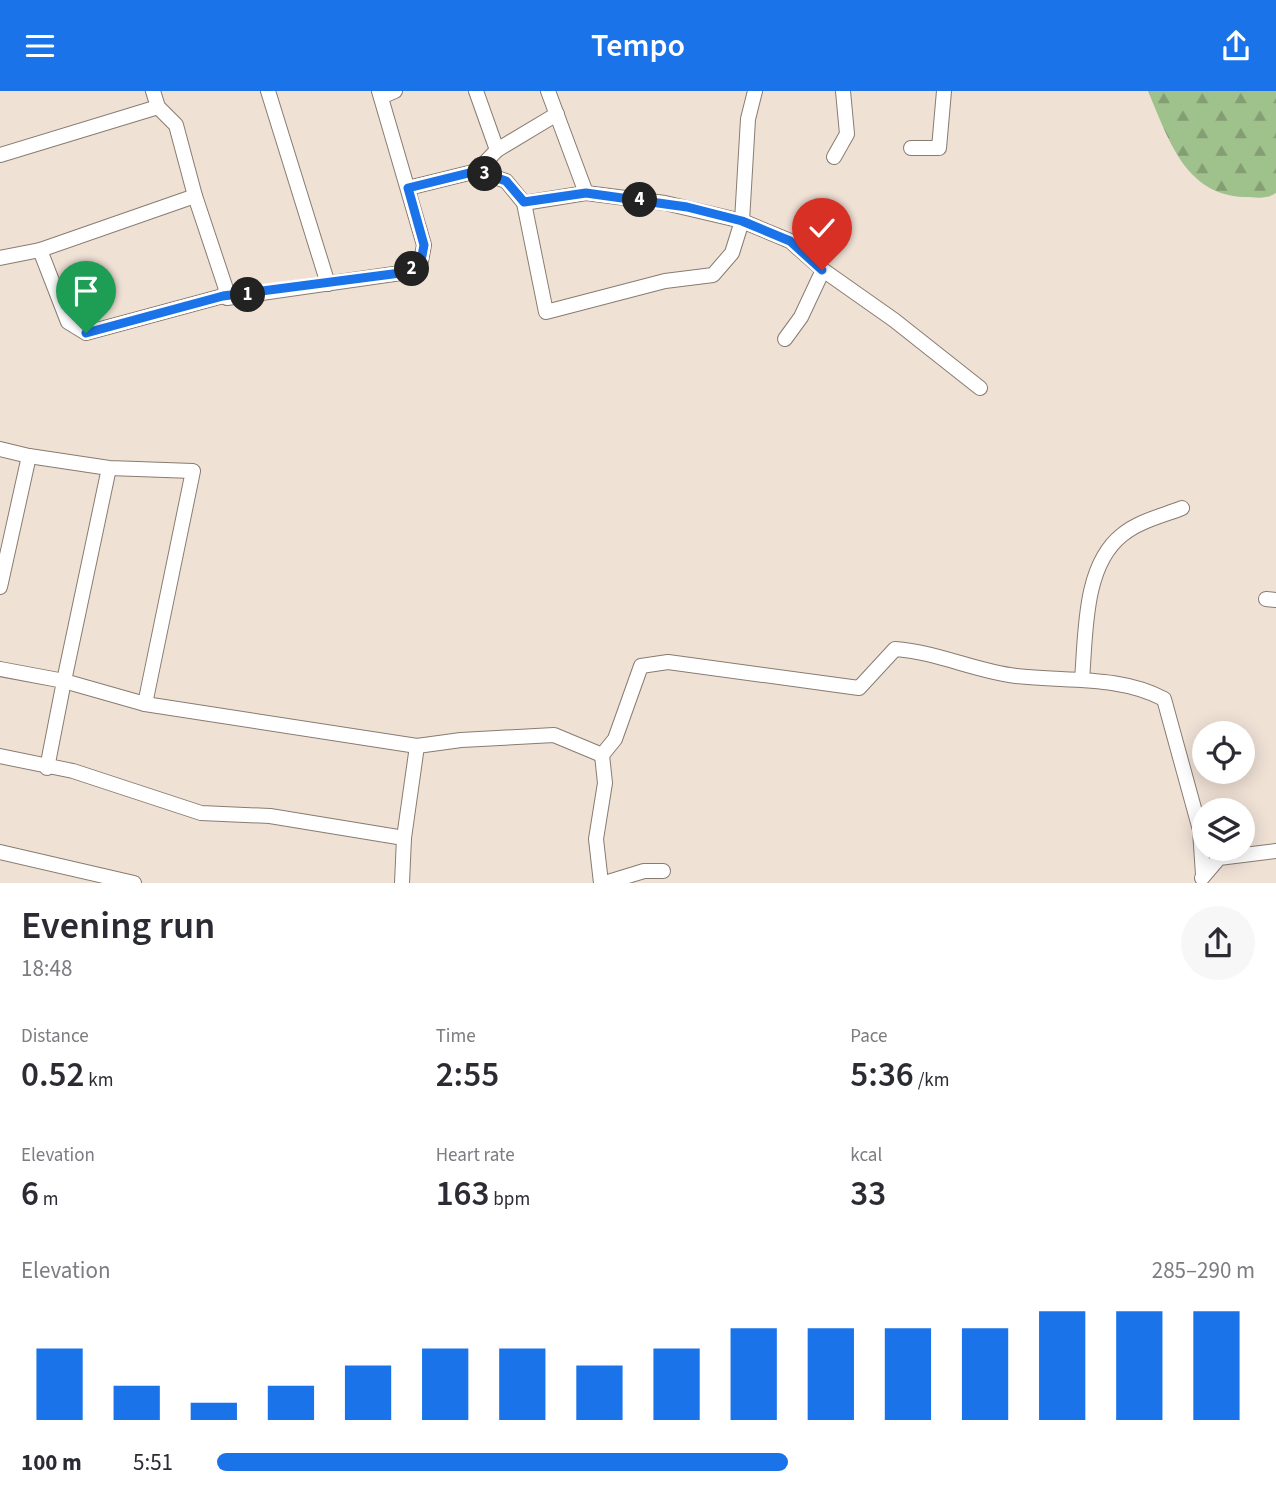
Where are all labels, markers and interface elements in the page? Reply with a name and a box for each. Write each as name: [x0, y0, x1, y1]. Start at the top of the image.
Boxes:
text: Tempo: [591, 23, 685, 69]
icon: menu: [21, 27, 59, 65]
icon: share: [1217, 27, 1255, 65]
pin: 3: [468, 157, 503, 191]
text: 3: [479, 160, 490, 187]
pin: 4: [622, 183, 658, 217]
text: 4: [634, 186, 645, 213]
pin: [792, 198, 852, 270]
icon: check: [803, 209, 841, 247]
pin: 2: [394, 251, 430, 287]
text: 2: [406, 255, 417, 282]
pin: [56, 261, 116, 333]
icon: arrive: [67, 272, 105, 310]
pin: 1: [230, 277, 266, 313]
text: 1: [242, 281, 253, 308]
map controls: [1192, 721, 1255, 861]
button: locate: [1192, 721, 1255, 784]
button: layers: [1192, 798, 1255, 861]
text: Evening run: [21, 899, 215, 953]
button: share: [1181, 906, 1255, 980]
text: 18:48: [21, 952, 72, 985]
text: Distance: [21, 1023, 89, 1050]
text: Time: [436, 1023, 476, 1050]
text: Pace: [850, 1023, 888, 1050]
text: 0.52: [21, 1050, 85, 1100]
text: 2:55: [436, 1050, 499, 1100]
text: 5:36: [850, 1050, 914, 1100]
text: km: [85, 1067, 113, 1094]
text: /km: [914, 1067, 949, 1094]
text: Elevation: [21, 1142, 95, 1169]
text: Heart rate: [436, 1142, 515, 1169]
text: kcal: [850, 1142, 882, 1169]
text: 6: [21, 1169, 39, 1219]
text: 163: [436, 1169, 490, 1219]
text: 33: [850, 1169, 886, 1219]
text: m: [39, 1186, 59, 1213]
text: bpm: [490, 1186, 530, 1213]
text: Elevation: [21, 1254, 111, 1287]
text: 285–290 m: [1152, 1254, 1255, 1287]
text: 100 m: [21, 1446, 82, 1479]
text: 5:51: [133, 1446, 173, 1479]

